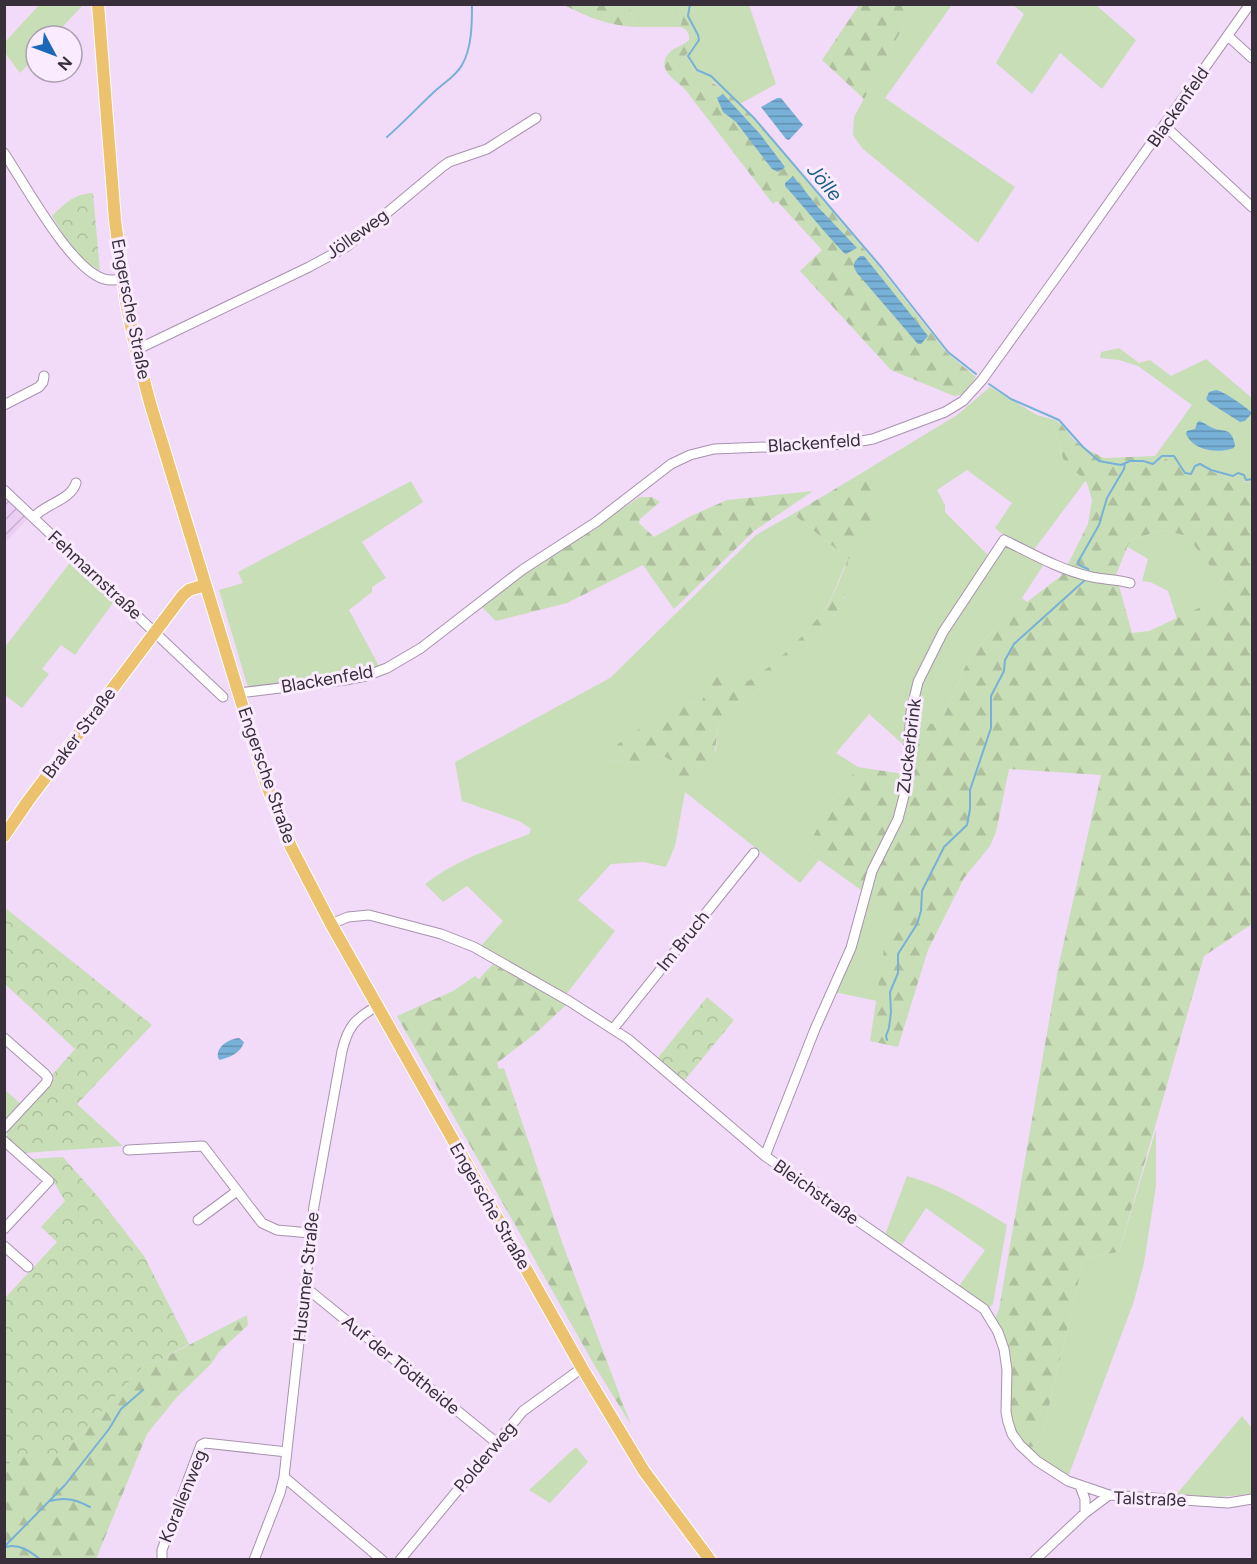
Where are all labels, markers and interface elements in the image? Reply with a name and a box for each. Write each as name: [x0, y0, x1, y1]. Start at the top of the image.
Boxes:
north arrow: [24, 24, 84, 84]
text: N: [54, 53, 76, 74]
street label: Blackenfeld: [1142, 63, 1214, 151]
water label: Jölle: [802, 158, 848, 206]
street label: Jölleweg: [322, 204, 392, 264]
street label: Engersche Straße: [107, 237, 155, 381]
street label: Blackenfeld: [767, 429, 861, 457]
street label: Fehmarnstraße: [43, 526, 147, 624]
street label: Blackenfeld: [279, 660, 375, 698]
street label: Braker Straße: [38, 683, 120, 783]
street label: Zuckerbrink: [892, 697, 926, 795]
street label: Engersche Straße: [233, 704, 301, 846]
street label: Im Bruch: [652, 906, 714, 976]
street label: Engersche Straße: [445, 1139, 535, 1273]
street label: Bleichstraße: [769, 1155, 863, 1230]
street label: Husumer Straße: [288, 1211, 324, 1343]
street label: Auf der Tödtheide: [338, 1311, 465, 1419]
street label: Polderweg: [449, 1417, 521, 1497]
street label: Korallenweg: [154, 1446, 212, 1546]
street label: Talstraße: [1113, 1487, 1187, 1511]

